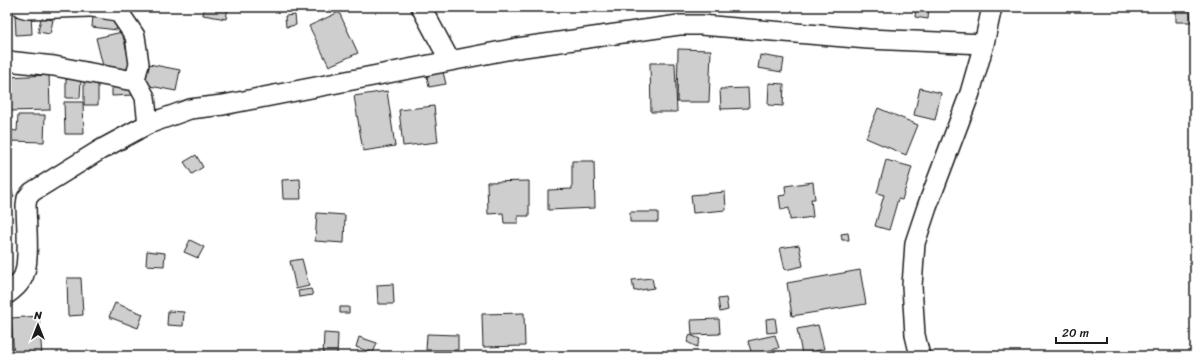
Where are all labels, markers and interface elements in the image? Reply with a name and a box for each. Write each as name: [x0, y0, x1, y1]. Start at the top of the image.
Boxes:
north arrow: [18, 305, 58, 345]
text: N: [33, 306, 42, 325]
scale bar: [1056, 319, 1107, 345]
text: 20 m: [1062, 322, 1089, 344]

